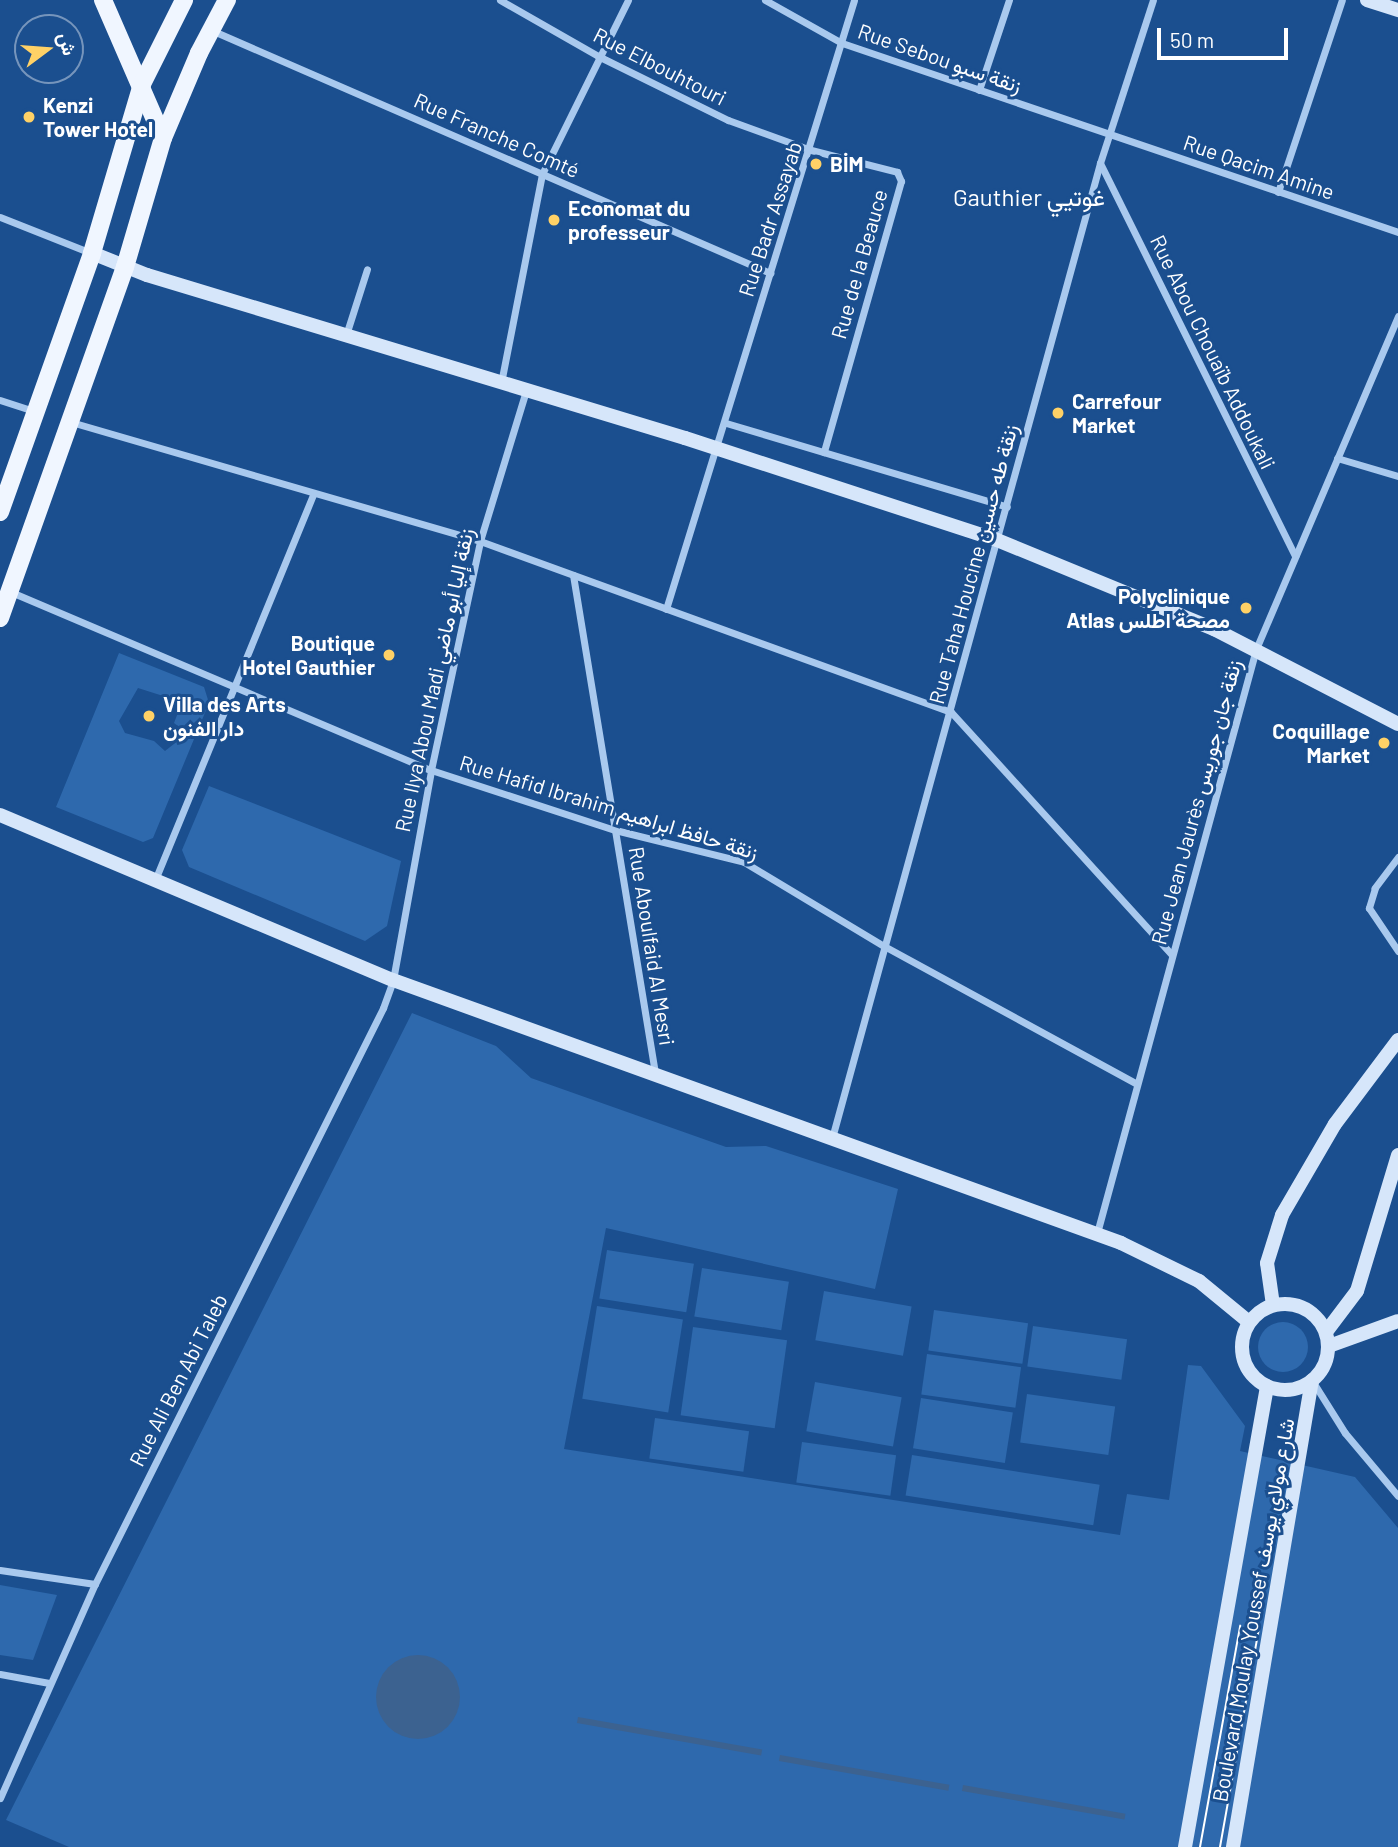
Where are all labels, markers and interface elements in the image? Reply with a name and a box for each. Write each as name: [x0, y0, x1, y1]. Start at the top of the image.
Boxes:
north arrow: [14, 14, 84, 84]
scale bar: [1160, 14, 1291, 58]
street label: Rue Sebou زنقة سبو: [855, 18, 1025, 98]
street label: Rue Elbouhtouri: [589, 22, 731, 110]
text: 50 m: [1170, 27, 1214, 52]
text: ش: [54, 29, 82, 58]
street label: Rue Franche Comté: [410, 87, 584, 183]
place label: Kenzi Tower Hotel: [43, 92, 153, 142]
marker: Kenzi Tower Hotel: [21, 109, 37, 125]
street label: Rue Qacim Amine: [1180, 129, 1338, 205]
street label: Rue Badr Assayab: [733, 138, 807, 300]
place label: BİM: [830, 151, 864, 177]
marker: BİM: [808, 156, 824, 172]
district label: Gauthier غوتيي: [953, 183, 1105, 211]
street label: Rue de la Beauce: [826, 186, 892, 342]
place label: Economat du professeur: [568, 195, 690, 245]
marker: Economat du professeur: [546, 212, 562, 228]
street label: Rue Abou Chouaïb Addoukali: [1145, 231, 1281, 473]
place label: Carrefour Market: [1072, 388, 1161, 438]
marker: Carrefour Market: [1050, 405, 1066, 421]
street label: Rue Taha Houcine زنقة طه حسين: [923, 421, 1023, 707]
street label: Rue Ilya Abou Madi زنقة إليا أبو ماضي: [389, 526, 479, 834]
place label: Polyclinique Atlas مصحة اطلس: [1066, 583, 1230, 633]
marker: Polyclinique Atlas مصحة اطلس: [1236, 598, 1256, 618]
place label: Boutique Hotel Gauthier: [242, 630, 375, 680]
marker: Boutique Hotel Gauthier: [381, 647, 397, 663]
street label: Rue Jean Jaurès زنقة جان جوريس: [1146, 657, 1246, 947]
place label: Villa des Arts دار الفنون: [163, 691, 286, 741]
marker: Villa des Arts دار الفنون: [141, 708, 157, 724]
place label: Coquillage Market: [1272, 718, 1370, 768]
marker: Coquillage Market: [1376, 735, 1392, 751]
street label: Rue Hafid Ibrahim زنقة حافظ ابراهيم: [457, 750, 761, 864]
street label: Rue Aboulfaid Al Mesri: [624, 845, 680, 1047]
street label: Rue Ali Ben Abi Taleb: [124, 1290, 232, 1470]
street label: Boulevard Moulay Youssef شارع مولاي يوسف: [1207, 1416, 1299, 1804]

